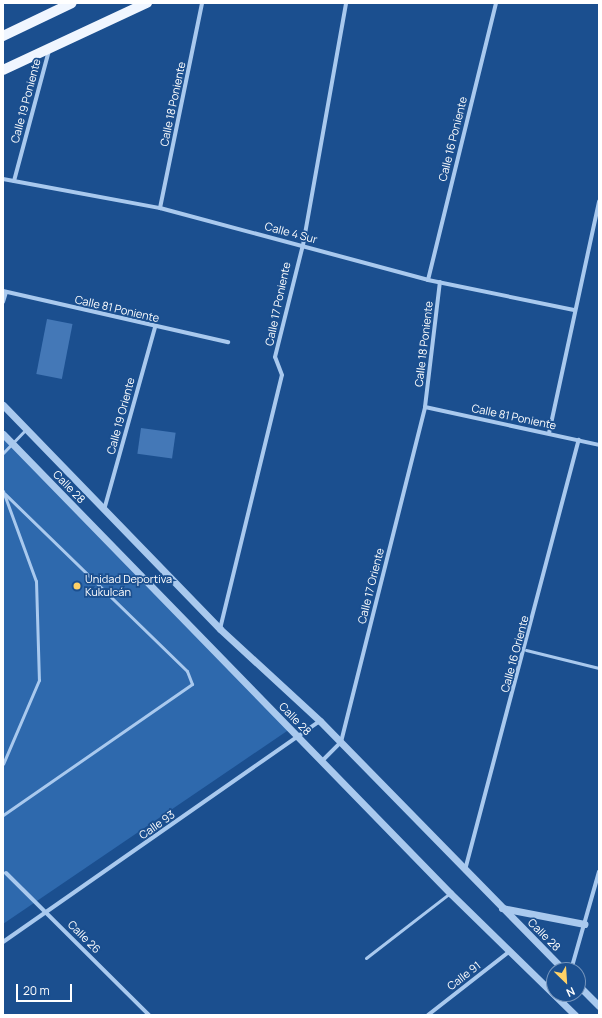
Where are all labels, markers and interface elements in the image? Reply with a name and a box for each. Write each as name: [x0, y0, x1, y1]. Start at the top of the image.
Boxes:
street label: Calle 19 Poniente: [8, 57, 44, 145]
street label: Calle 18 Poniente: [158, 60, 188, 148]
street label: Calle 16 Poniente: [436, 95, 470, 183]
street label: Calle 4 Sur: [263, 220, 319, 246]
street label: Calle 17 Poniente: [263, 261, 293, 347]
street label: Calle 81 Poniente: [73, 293, 161, 325]
street label: Calle 18 Poniente: [412, 300, 436, 388]
street label: Calle 19 Oriente: [104, 376, 138, 456]
street label: Calle 81 Poniente: [470, 402, 558, 432]
street label: Calle 28: [50, 468, 88, 506]
street label: Calle 17 Oriente: [355, 547, 387, 625]
place label: Unidad Deportiva Kukulcán: [85, 573, 172, 599]
marker: Unidad Deportiva Kukulcán: [72, 581, 82, 591]
street label: Calle 16 Oriente: [498, 614, 532, 694]
street label: Calle 28: [276, 700, 314, 738]
street label: Calle 93: [137, 808, 177, 842]
street label: Calle 28: [525, 916, 563, 954]
street label: Calle 26: [65, 918, 103, 956]
street label: Calle 91: [445, 959, 483, 993]
north arrow: [546, 962, 586, 1002]
scale bar: [18, 976, 74, 1002]
text: 20 m: [23, 982, 50, 999]
text: N: [564, 984, 578, 1001]

